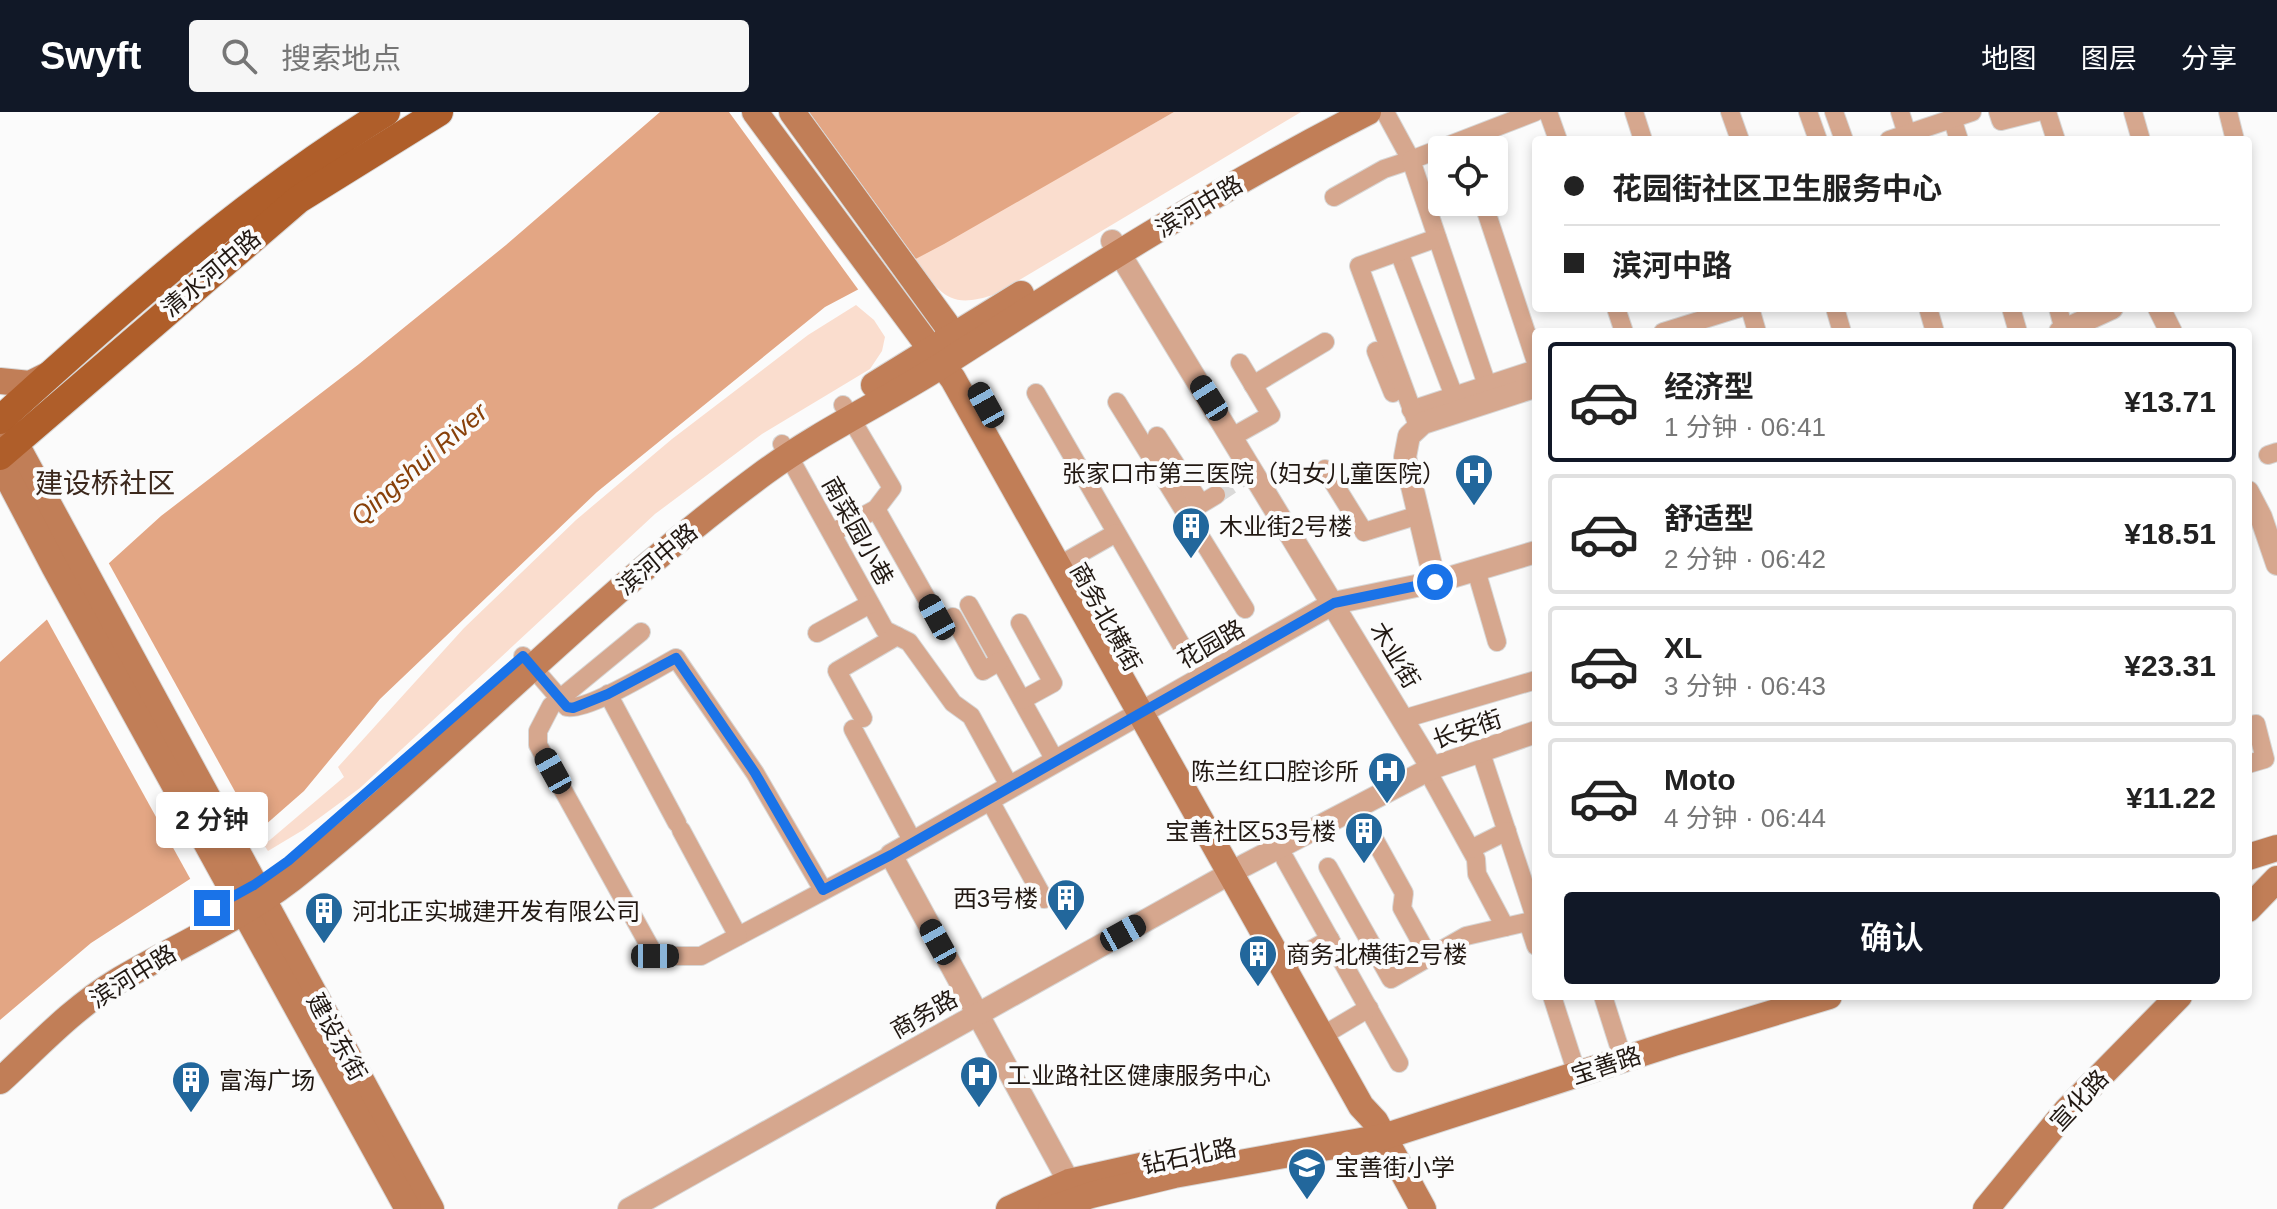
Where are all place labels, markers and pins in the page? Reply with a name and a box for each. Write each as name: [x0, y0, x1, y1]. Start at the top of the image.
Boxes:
hospital icon: 张家口市第三医院（妇女儿童医院）: [1453, 452, 1495, 507]
place label: 张家口市第三医院（妇女儿童医院）: [1062, 460, 1446, 487]
building icon: 木业街2号楼: [1170, 505, 1212, 560]
place label: 木业街2号楼: [1219, 513, 1352, 540]
hospital icon: 陈兰红口腔诊所: [1366, 750, 1408, 805]
place label: 陈兰红口腔诊所: [1191, 758, 1359, 785]
building icon: 宝善社区53号楼: [1343, 810, 1385, 865]
place label: 宝善社区53号楼: [1165, 818, 1336, 845]
building icon: 西3号楼: [1045, 877, 1087, 932]
place label: 西3号楼: [953, 885, 1038, 912]
building icon: 河北正实城建开发有限公司: [303, 890, 345, 945]
place label: 河北正实城建开发有限公司: [352, 898, 640, 925]
building icon: 商务北横街2号楼: [1237, 933, 1279, 988]
place label: 商务北横街2号楼: [1286, 941, 1467, 968]
hospital icon: 工业路社区健康服务中心: [958, 1054, 1000, 1109]
building icon: 富海广场: [170, 1059, 212, 1114]
place label: 工业路社区健康服务中心: [1007, 1062, 1271, 1089]
place label: 富海广场: [219, 1067, 315, 1094]
school or university icon: 宝善街小学: [1286, 1146, 1328, 1201]
place label: 宝善街小学: [1335, 1154, 1455, 1181]

